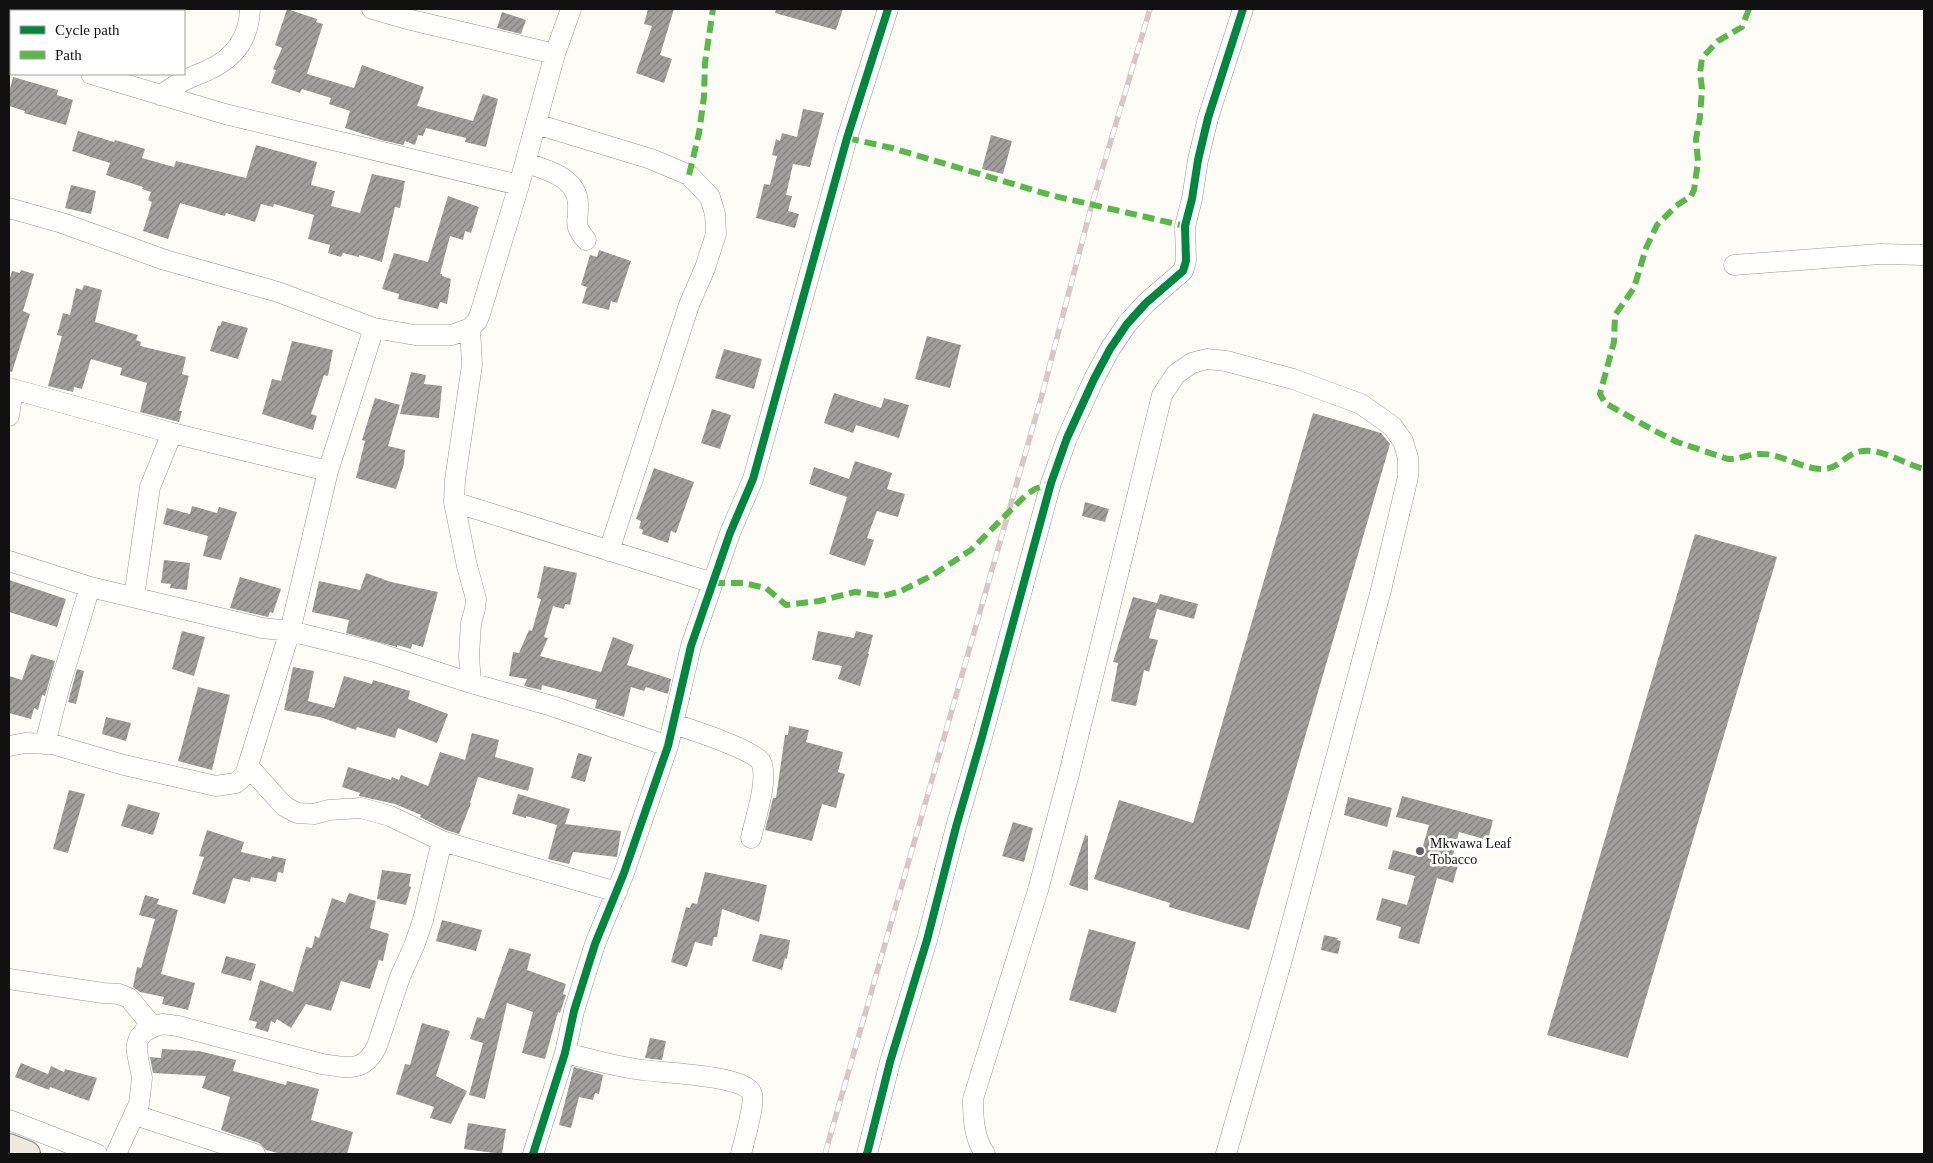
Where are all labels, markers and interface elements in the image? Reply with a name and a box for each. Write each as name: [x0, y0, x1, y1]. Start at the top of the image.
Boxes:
legend: [10, 10, 185, 75]
text: Cycle path: [55, 22, 120, 38]
text: Path: [55, 47, 82, 63]
place label: Mkwawa Leaf Tobacco: [1430, 836, 1512, 867]
marker: Mkwawa Leaf Tobacco: [1414, 845, 1426, 857]

